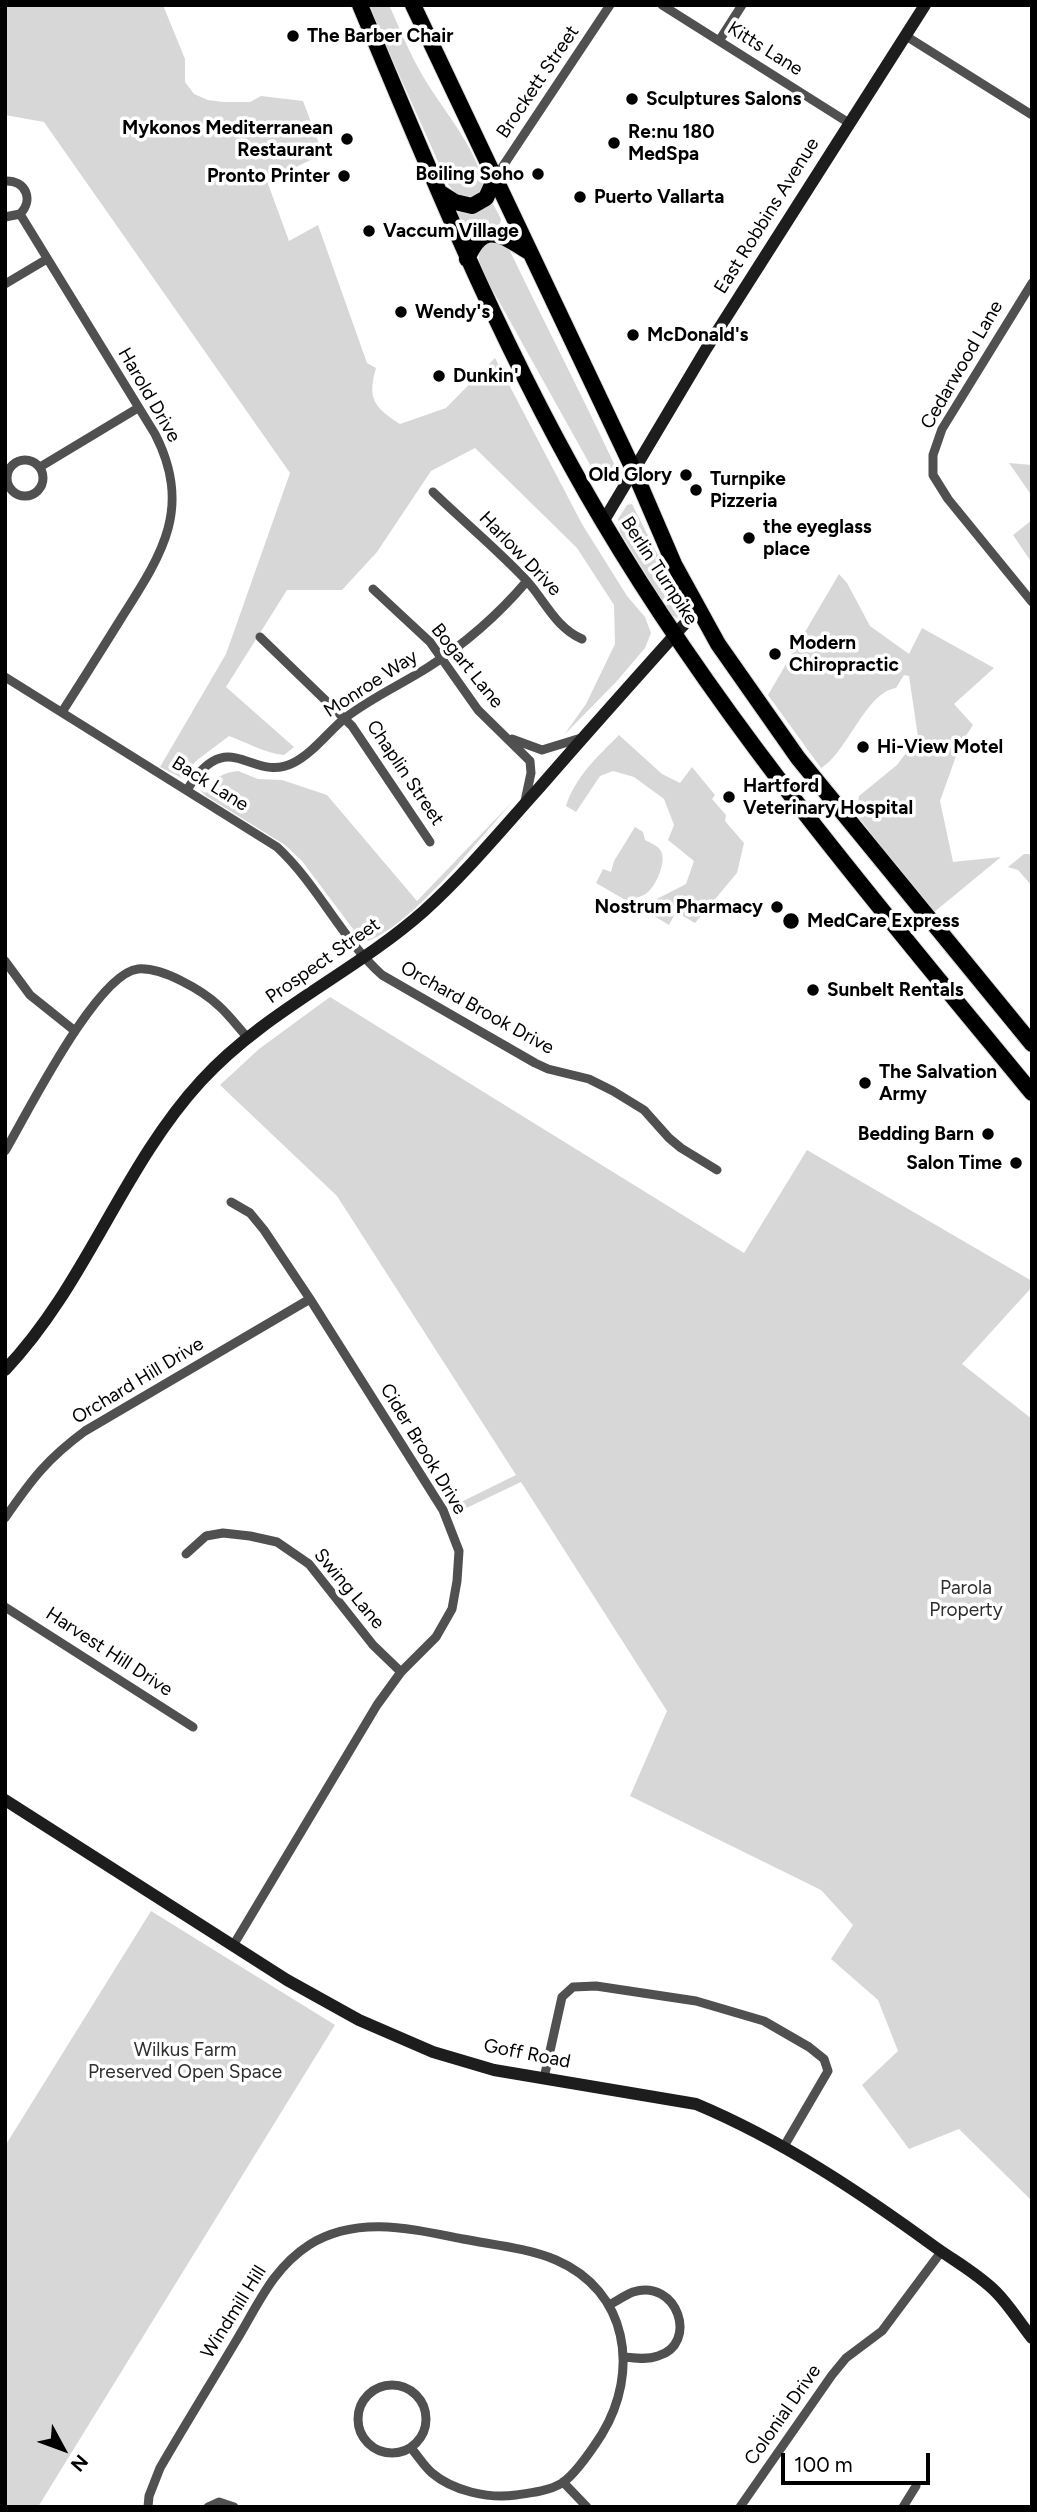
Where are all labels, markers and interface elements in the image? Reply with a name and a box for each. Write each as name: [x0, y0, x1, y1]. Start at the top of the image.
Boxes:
street label: Kitts Lane: [723, 17, 807, 81]
street label: Brockett Street: [492, 21, 584, 143]
place label: The Barber Chair: [307, 25, 453, 47]
marker: The Barber Chair: [285, 28, 301, 44]
place label: Sculptures Salons: [646, 88, 801, 110]
marker: Sculptures Salons: [624, 91, 640, 107]
place label: Mykonos Mediterranean Restaurant: [122, 117, 333, 161]
place label: Re:nu 180 MedSpa: [628, 121, 715, 165]
marker: Mykonos Mediterranean Restaurant: [339, 131, 355, 147]
street label: East Robbins Avenue: [710, 134, 824, 298]
marker: Re:nu 180 MedSpa: [606, 135, 622, 151]
place label: Boiling Soho: [416, 163, 524, 185]
place label: Pronto Printer: [207, 165, 330, 187]
marker: Boiling Soho: [530, 166, 546, 182]
marker: Pronto Printer: [336, 168, 352, 184]
place label: Puerto Vallarta: [594, 186, 724, 208]
marker: Puerto Vallarta: [572, 189, 588, 205]
place label: Vaccum Village: [383, 220, 519, 242]
marker: Vaccum Village: [361, 223, 377, 239]
street label: Cedarwood Lane: [916, 297, 1008, 433]
place label: Wendy's: [415, 301, 490, 323]
marker: Wendy's: [393, 304, 409, 320]
place label: McDonald's: [647, 324, 748, 346]
marker: McDonald's: [625, 327, 641, 343]
street label: Harold Drive: [113, 344, 185, 446]
place label: Dunkin': [453, 365, 519, 387]
marker: Dunkin': [431, 368, 447, 384]
place label: Old Glory: [589, 464, 672, 486]
marker: Old Glory: [678, 467, 694, 483]
place label: Turnpike Pizzeria: [710, 468, 786, 512]
marker: Turnpike Pizzeria: [688, 482, 704, 498]
street label: Harlow Drive: [474, 507, 566, 601]
street label: Berlin Turnpike: [616, 513, 702, 629]
place label: the eyeglass place: [763, 516, 872, 560]
marker: the eyeglass place: [741, 530, 757, 546]
street label: Bogart Lane: [426, 619, 508, 713]
place label: Modern Chiropractic: [789, 632, 899, 676]
street label: Monroe Way: [320, 645, 422, 723]
marker: Modern Chiropractic: [767, 646, 783, 662]
street label: Chaplin Street: [361, 716, 449, 830]
place label: Hi-View Motel: [877, 736, 1003, 758]
marker: Hi-View Motel: [855, 739, 871, 755]
street label: Back Lane: [167, 752, 253, 816]
place label: Hartford Veterinary Hospital: [743, 775, 913, 819]
marker: Hartford Veterinary Hospital: [721, 789, 737, 805]
place label: Nostrum Pharmacy: [594, 896, 763, 918]
marker: Nostrum Pharmacy: [769, 899, 785, 915]
place label: MedCare Express: [807, 910, 959, 932]
marker: MedCare Express: [781, 911, 801, 931]
street label: Prospect Street: [262, 913, 384, 1009]
street label: Orchard Brook Drive: [396, 956, 558, 1060]
place label: Sunbelt Rentals: [827, 979, 963, 1001]
marker: Sunbelt Rentals: [805, 982, 821, 998]
place label: The Salvation Army: [879, 1061, 997, 1105]
marker: The Salvation Army: [857, 1075, 873, 1091]
place label: Bedding Barn: [858, 1123, 974, 1145]
marker: Bedding Barn: [980, 1126, 996, 1142]
place label: Salon Time: [906, 1152, 1002, 1174]
marker: Salon Time: [1008, 1155, 1024, 1171]
street label: Orchard Hill Drive: [68, 1333, 208, 1429]
street label: Cider Brook Drive: [375, 1379, 471, 1519]
street label: Swing Lane: [309, 1544, 389, 1634]
park label: Parola Property: [929, 1577, 1003, 1621]
street label: Harvest Hill Drive: [41, 1602, 177, 1702]
street label: Goff Road: [482, 2034, 572, 2074]
park label: Wilkus Farm Preserved Open Space: [88, 2039, 282, 2083]
street label: Windmill Hill: [196, 2261, 272, 2363]
street label: Colonial Drive: [740, 2360, 826, 2470]
north arrow: [28, 2414, 98, 2484]
scale bar: [785, 2438, 934, 2482]
text: N: [66, 2450, 93, 2476]
text: 100 m: [794, 2452, 853, 2477]

